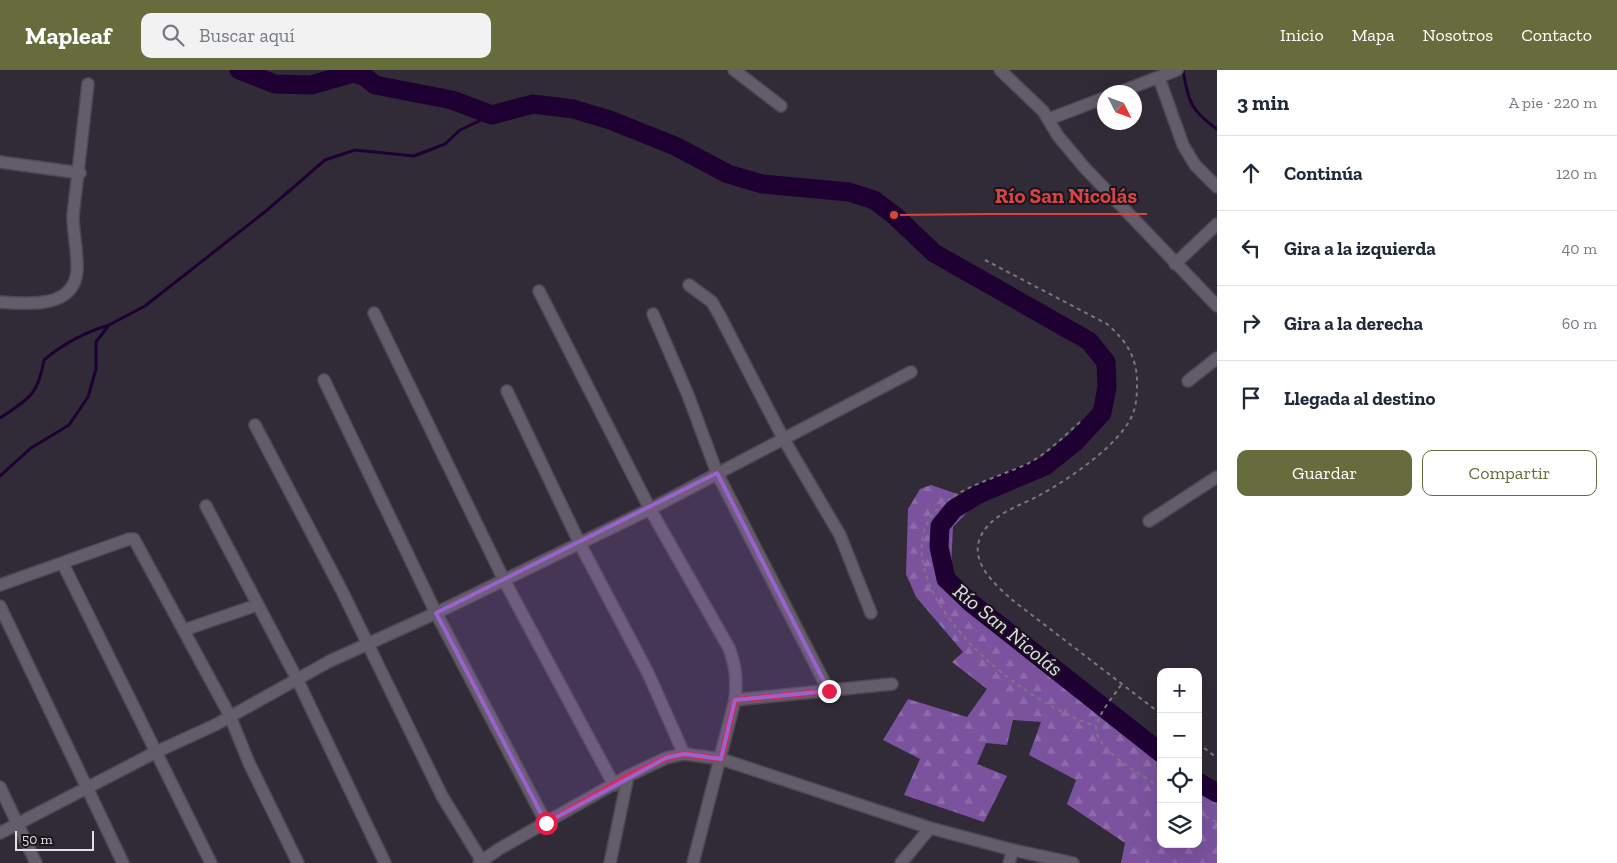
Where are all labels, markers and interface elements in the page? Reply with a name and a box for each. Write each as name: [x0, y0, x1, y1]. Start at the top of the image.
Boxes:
search box: [141, 13, 491, 58]
text: Mapleaf: [25, 21, 111, 50]
icon: search: [159, 21, 187, 49]
text: Buscar aquí: [199, 24, 295, 47]
text: Inicio: [1280, 24, 1324, 46]
text: Mapa: [1352, 24, 1395, 46]
text: Nosotros: [1423, 24, 1493, 46]
text: Contacto: [1521, 24, 1592, 46]
north arrow: [1097, 85, 1142, 130]
text: 3 min: [1237, 90, 1289, 115]
text: A pie · 220 m: [1509, 93, 1597, 112]
icon: ahead: [1237, 159, 1265, 187]
text: Continúa: [1284, 162, 1363, 185]
text: 120 m: [1556, 164, 1597, 183]
callout: Río San Nicolás: [985, 178, 1147, 214]
text: Río San Nicolás: [995, 183, 1137, 208]
icon: left: [1237, 234, 1265, 262]
text: Gira a la izquierda: [1284, 237, 1436, 260]
text: 40 m: [1562, 239, 1597, 258]
icon: right: [1237, 309, 1265, 337]
text: Gira a la derecha: [1284, 312, 1423, 335]
text: 60 m: [1562, 314, 1597, 333]
icon: arrive: [1237, 384, 1265, 412]
text: Llegada al destino: [1284, 387, 1435, 410]
button: Guardar: [1237, 450, 1412, 496]
button: Compartir: [1422, 450, 1597, 496]
water label: Río San Nicolás: [949, 578, 1068, 681]
map controls: [1157, 668, 1202, 848]
button: +: [1157, 668, 1202, 713]
route end: [818, 680, 841, 703]
button: −: [1157, 713, 1202, 758]
button: locate: [1157, 758, 1202, 803]
button: layers: [1157, 803, 1202, 848]
route start: [535, 812, 558, 835]
scale bar: [15, 828, 94, 851]
text: 50 m: [22, 831, 53, 848]

